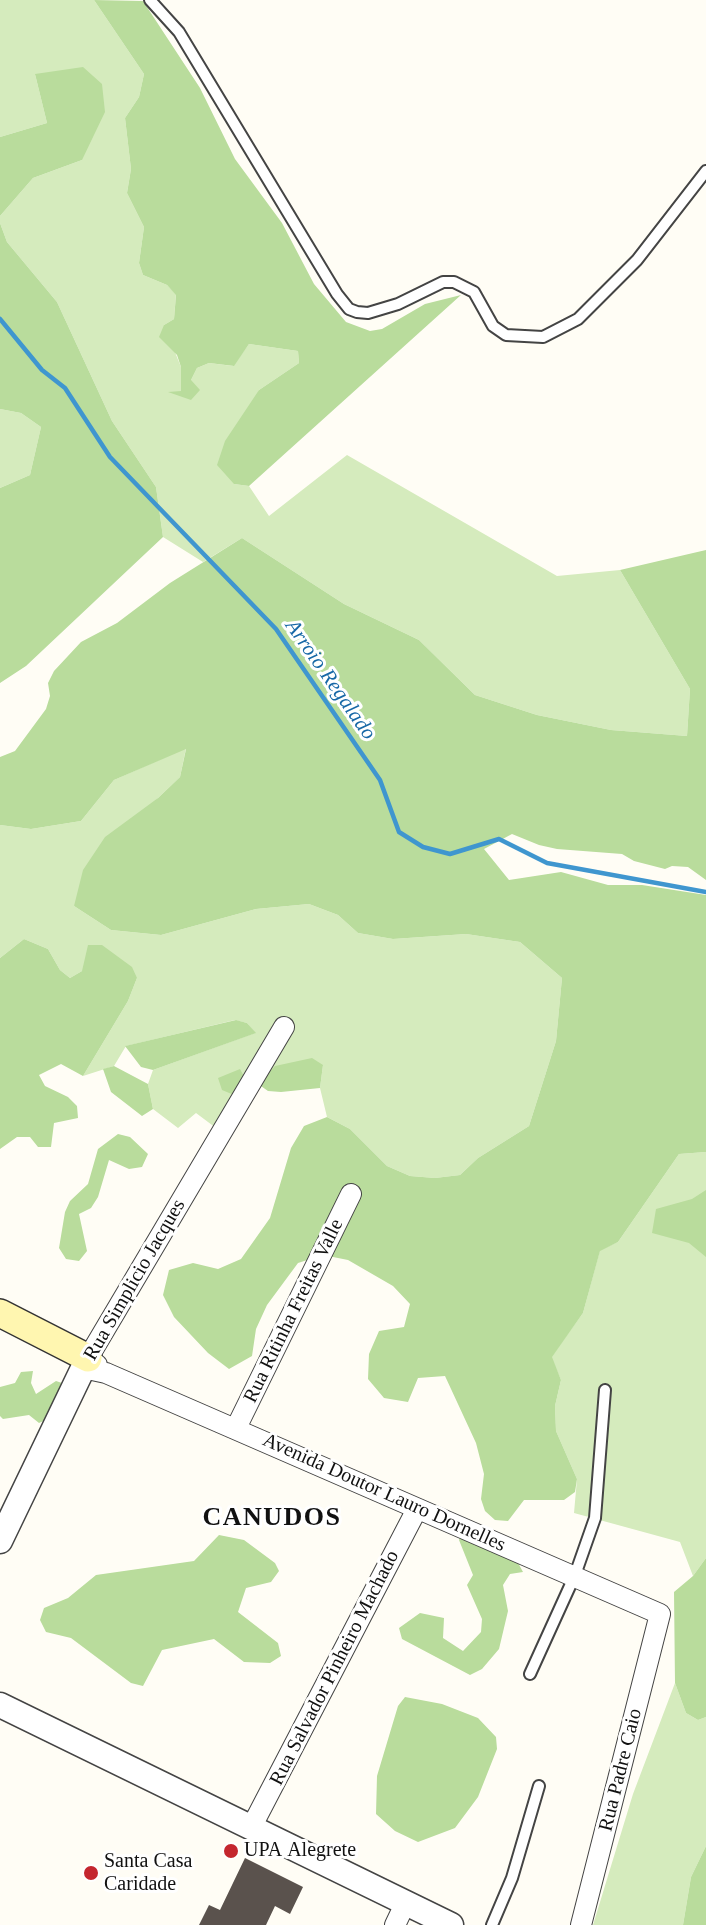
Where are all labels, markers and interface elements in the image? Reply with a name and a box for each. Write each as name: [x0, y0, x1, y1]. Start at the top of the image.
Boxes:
water label: Arroio Regalado: [279, 615, 381, 745]
street label: Rua Simplicio Jacques: [79, 1195, 191, 1365]
street label: Rua Ritinha Freitas Valle: [239, 1215, 349, 1407]
street label: Avenida Doutor Lauro Dornelles: [259, 1428, 509, 1558]
district label: CANUDOS: [202, 1502, 342, 1534]
street label: Rua Salvador Pinheiro Machado: [265, 1546, 405, 1790]
street label: Rua Padre Caio: [594, 1706, 648, 1834]
place label: UPA Alegrete: [244, 1839, 356, 1863]
marker: UPA Alegrete: [222, 1842, 240, 1860]
place label: Santa Casa Caridade: [104, 1850, 192, 1897]
marker: Santa Casa Caridade: [82, 1864, 100, 1882]

